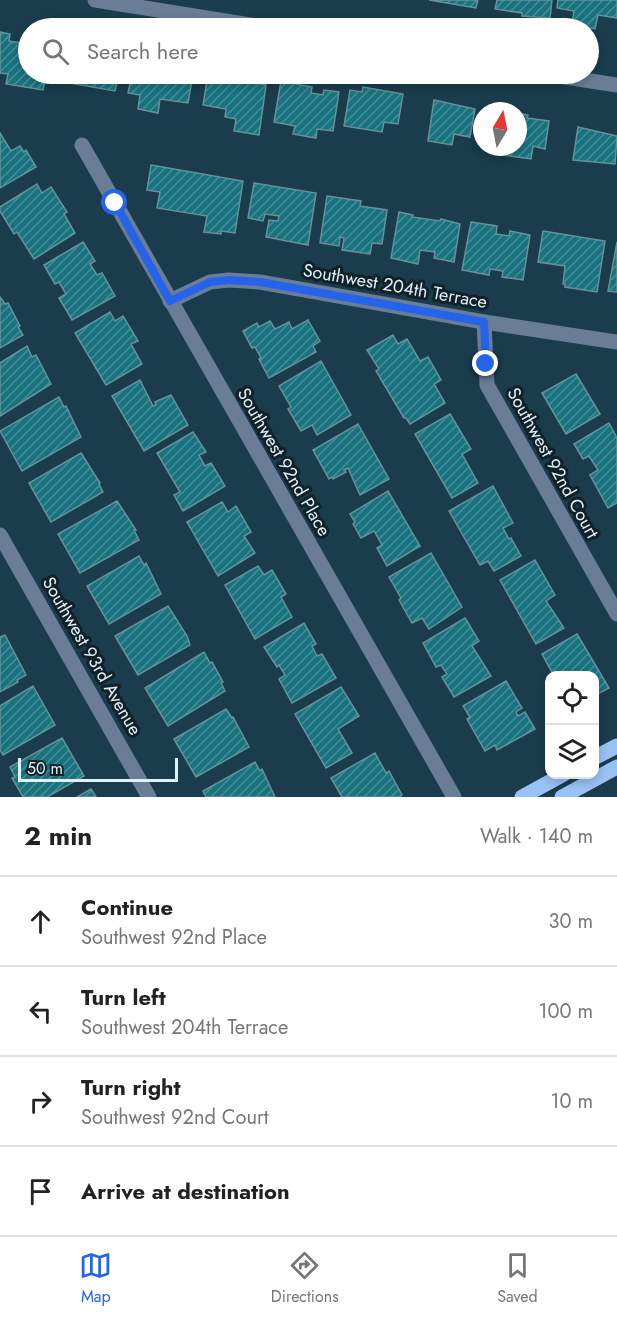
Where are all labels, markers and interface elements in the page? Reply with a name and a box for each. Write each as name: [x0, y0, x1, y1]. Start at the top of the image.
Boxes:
search box: [18, 18, 599, 84]
icon: search: [39, 35, 72, 68]
text: Search here: [87, 35, 198, 67]
north arrow: [473, 102, 527, 156]
route start: [101, 189, 127, 215]
street label: Southwest 204th Terrace: [301, 257, 489, 315]
route end: [472, 350, 498, 376]
street label: Southwest 92nd Place: [231, 383, 337, 541]
street label: Southwest 92nd Court: [501, 383, 606, 544]
street label: Southwest 93rd Avenue: [36, 572, 148, 740]
map controls: [545, 671, 599, 779]
button: locate: [545, 671, 599, 725]
button: layers: [545, 725, 599, 779]
scale bar: [18, 755, 178, 782]
text: 50 m: [27, 757, 63, 780]
text: 2 min: [24, 817, 92, 855]
text: Walk · 140 m: [480, 822, 593, 851]
text: Continue: [81, 891, 173, 923]
icon: ahead: [24, 905, 57, 938]
text: 30 m: [548, 907, 593, 936]
text: Southwest 92nd Place: [81, 923, 267, 952]
text: Turn left: [81, 981, 166, 1013]
icon: left: [24, 995, 57, 1028]
text: 100 m: [538, 997, 593, 1026]
text: Southwest 204th Terrace: [81, 1013, 288, 1042]
text: Turn right: [81, 1071, 181, 1103]
icon: right: [24, 1085, 57, 1118]
text: 10 m: [550, 1087, 593, 1116]
text: Southwest 92nd Court: [81, 1103, 269, 1132]
icon: arrive: [24, 1175, 57, 1208]
text: Arrive at destination: [81, 1175, 290, 1207]
tab: Map: [79, 1249, 112, 1308]
tab: Directions: [271, 1249, 339, 1308]
tab: Saved: [497, 1249, 538, 1308]

